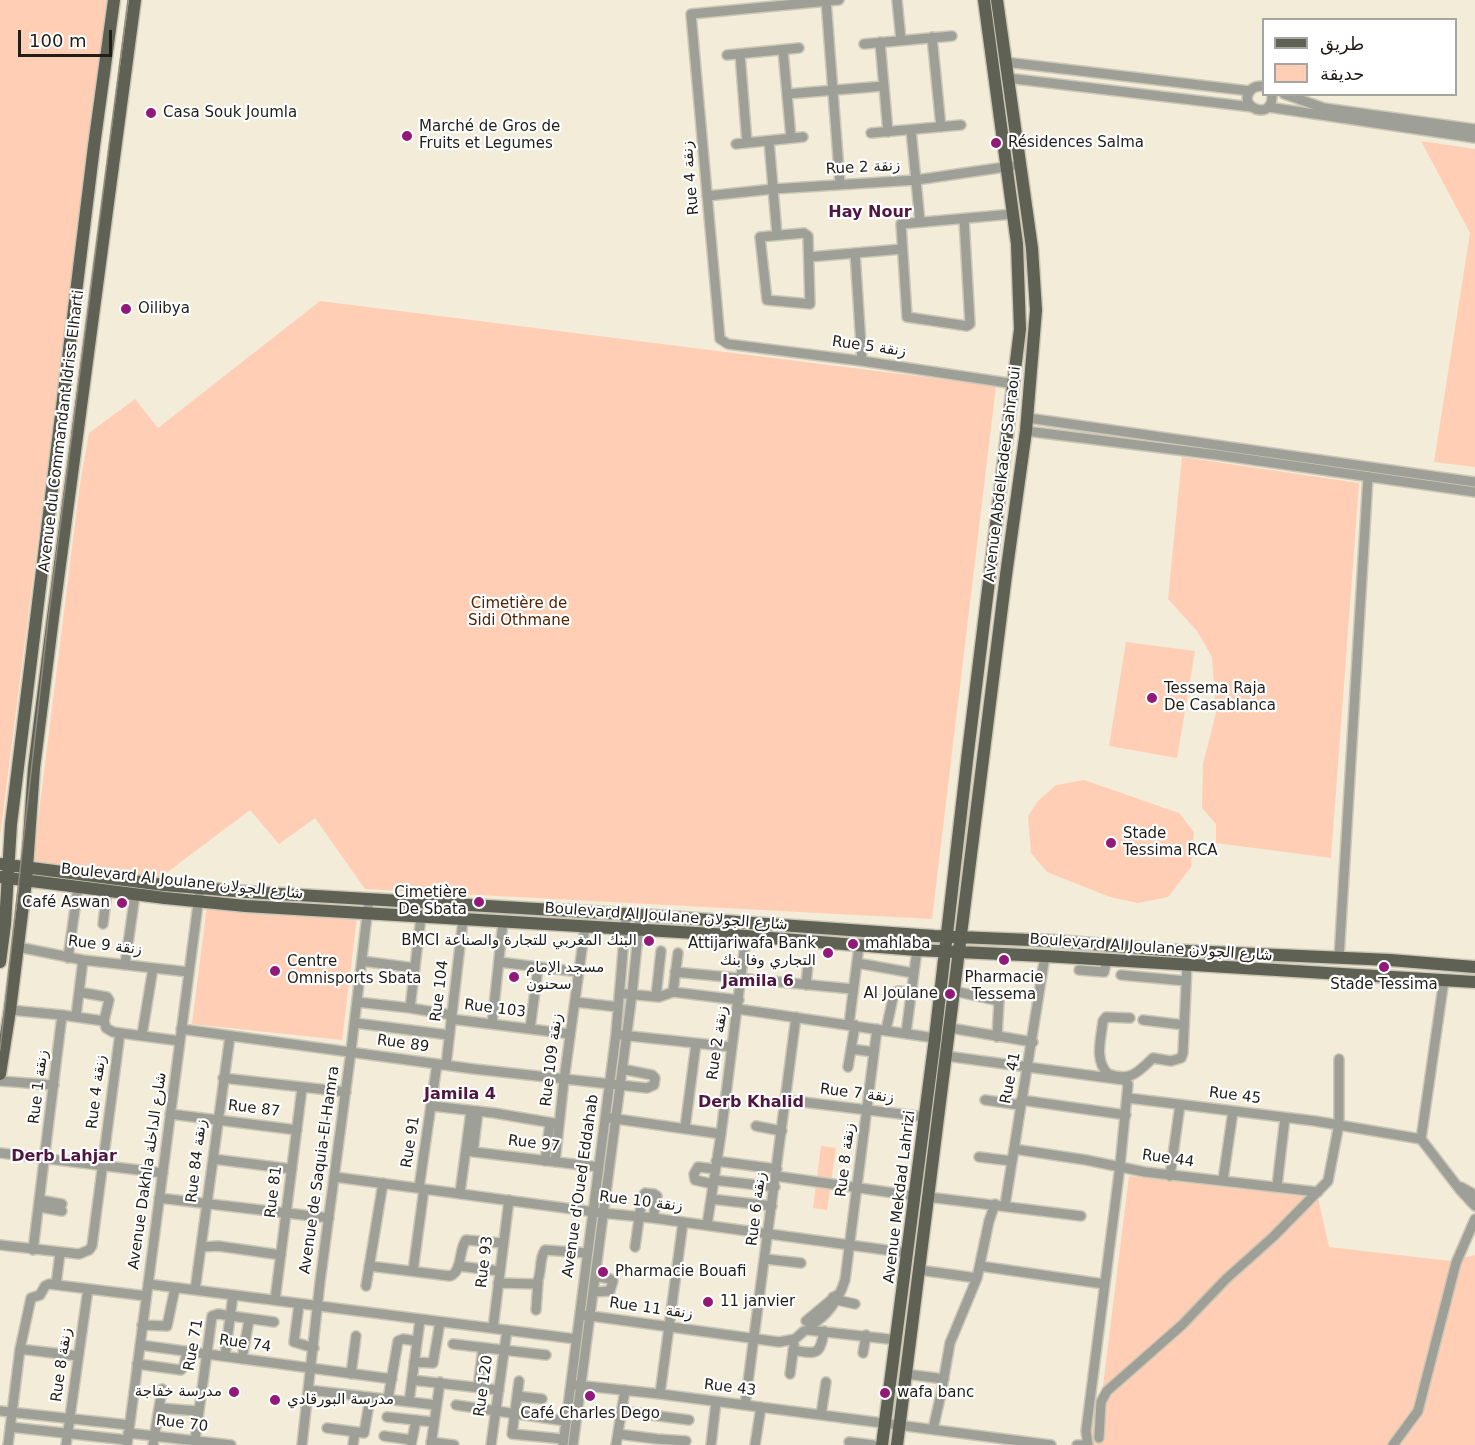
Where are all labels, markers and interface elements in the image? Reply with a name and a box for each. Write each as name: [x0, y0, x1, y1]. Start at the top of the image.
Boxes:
scale bar: [21, 18, 116, 56]
legend: [1262, 18, 1457, 96]
text: 100 m: [29, 30, 87, 51]
text: طريق: [1320, 33, 1364, 54]
text: حديقة: [1320, 63, 1364, 84]
place label: Casa Souk Joumla: [163, 104, 297, 122]
marker: Casa Souk Joumla: [144, 106, 158, 120]
place label: Marché de Gros de Fruits et Legumes: [419, 118, 560, 153]
marker: Marché de Gros de Fruits et Legumes: [400, 129, 414, 143]
place label: Résidences Salma: [1008, 134, 1144, 152]
marker: Résidences Salma: [989, 136, 1003, 150]
street label: Rue 4 زنقة: [679, 140, 703, 216]
street label: Rue 2 زنقة: [825, 157, 901, 179]
district label: Hay Nour: [828, 203, 912, 223]
street label: Avenue du Commandant Idriss Elharti: [36, 289, 88, 573]
place label: Oilibya: [138, 300, 190, 318]
marker: Oilibya: [119, 302, 133, 316]
street label: Rue 5 زنقة: [831, 333, 907, 361]
street label: Avenue Abdelkader Sahraoui: [981, 365, 1025, 583]
park label: Cimetière de Sidi Othmane: [468, 595, 570, 630]
place label: Tessema Raja De Casablanca: [1164, 680, 1276, 715]
marker: Tessema Raja De Casablanca: [1145, 691, 1159, 705]
place label: Stade Tessima RCA: [1123, 825, 1218, 860]
marker: Stade Tessima RCA: [1104, 836, 1118, 850]
street label: Boulevard Al Joulane شارع الجولان: [60, 860, 304, 904]
place label: Cimetière De Sbata: [394, 884, 467, 919]
place label: Café Aswan: [22, 894, 110, 912]
marker: Cimetière De Sbata: [472, 895, 486, 909]
marker: Café Aswan: [115, 896, 129, 910]
street label: Boulevard Al Joulane شارع الجولان: [544, 900, 788, 934]
street label: Boulevard Al Joulane شارع الجولان: [1029, 931, 1273, 965]
place label: BMCI البنك المغربي للتجارة والصناعة: [401, 932, 637, 950]
street label: Rue 9 زنقة: [67, 933, 143, 959]
marker: BMCI البنك المغربي للتجارة والصناعة: [642, 934, 656, 948]
place label: Attijariwafa Bank التجاري وفا بنك: [688, 935, 816, 970]
place label: mahlaba: [865, 935, 930, 953]
marker: mahlaba: [846, 937, 860, 951]
marker: Attijariwafa Bank التجاري وفا بنك: [821, 946, 835, 960]
place label: Centre Omnisports Sbata: [287, 953, 422, 988]
marker: Pharmacie Tessema: [997, 953, 1011, 967]
street label: Rue 104: [427, 959, 453, 1023]
place label: مسجد الإمام سحنون: [526, 959, 604, 994]
marker: Stade Tessima: [1377, 960, 1391, 974]
marker: Centre Omnisports Sbata: [268, 964, 282, 978]
place label: Pharmacie Tessema: [964, 969, 1044, 1004]
marker: مسجد الإمام سحنون: [507, 970, 521, 984]
district label: Jamila 6: [722, 972, 794, 992]
place label: Stade Tessima: [1330, 976, 1438, 994]
place label: Al Joulane: [864, 985, 938, 1003]
marker: Al Joulane: [943, 987, 957, 1001]
street label: Rue 103: [463, 996, 527, 1022]
street label: Rue 2 زنقة: [704, 1005, 732, 1081]
street label: Rue 109 زنقة: [537, 1012, 567, 1108]
street label: Rue 89: [376, 1031, 430, 1057]
street label: Rue 1 زنقة: [26, 1049, 52, 1125]
street label: Rue 41: [997, 1051, 1025, 1105]
street label: Rue 4 زنقة: [84, 1054, 110, 1130]
street label: Avenue de Saquia-El-Hamra: [296, 1065, 344, 1275]
street label: Avenue Dakhla شارع الداخلة: [125, 1071, 171, 1271]
street label: Rue 7 زنقة: [819, 1081, 895, 1107]
street label: Rue 45: [1208, 1084, 1262, 1108]
district label: Jamila 4: [424, 1085, 496, 1105]
street label: Avenue d'Oued Eddahab: [559, 1093, 603, 1279]
district label: Derb Khalid: [698, 1093, 804, 1113]
street label: Rue 87: [227, 1097, 281, 1121]
street label: Avenue Mekdad Lahrizi: [880, 1110, 920, 1284]
street label: Rue 91: [398, 1115, 424, 1169]
street label: Rue 84 زنقة: [183, 1118, 211, 1204]
street label: Rue 8 زنقة: [833, 1122, 859, 1198]
street label: Rue 97: [507, 1132, 561, 1156]
street label: Rue 44: [1141, 1146, 1195, 1172]
district label: Derb Lahjar: [11, 1147, 117, 1167]
street label: Rue 81: [262, 1165, 286, 1219]
street label: Rue 6 زنقة: [744, 1171, 770, 1247]
street label: Rue 10 زنقة: [598, 1188, 684, 1216]
street label: Rue 93: [473, 1235, 497, 1289]
place label: Pharmacie Bouafi: [615, 1263, 746, 1281]
marker: Pharmacie Bouafi: [596, 1265, 610, 1279]
place label: 11 janvier: [720, 1293, 795, 1311]
street label: Rue 11 زنقة: [608, 1294, 694, 1324]
marker: 11 janvier: [701, 1295, 715, 1309]
street label: Rue 71: [181, 1318, 207, 1372]
street label: Rue 8 زنقة: [48, 1327, 76, 1403]
street label: Rue 74: [218, 1331, 272, 1357]
street label: Rue 120: [471, 1354, 497, 1418]
street label: Rue 43: [703, 1376, 757, 1400]
place label: مدرسة خفاجة: [135, 1383, 222, 1401]
place label: wafa banc: [897, 1384, 974, 1402]
marker: مدرسة خفاجة: [227, 1385, 241, 1399]
marker: wafa banc: [878, 1386, 892, 1400]
marker: Café Charles Dego: [583, 1389, 597, 1403]
place label: مدرسة البورقادي: [287, 1391, 394, 1409]
marker: مدرسة البورقادي: [268, 1393, 282, 1407]
place label: Café Charles Dego: [520, 1405, 660, 1423]
street label: Rue 70: [155, 1412, 209, 1436]

